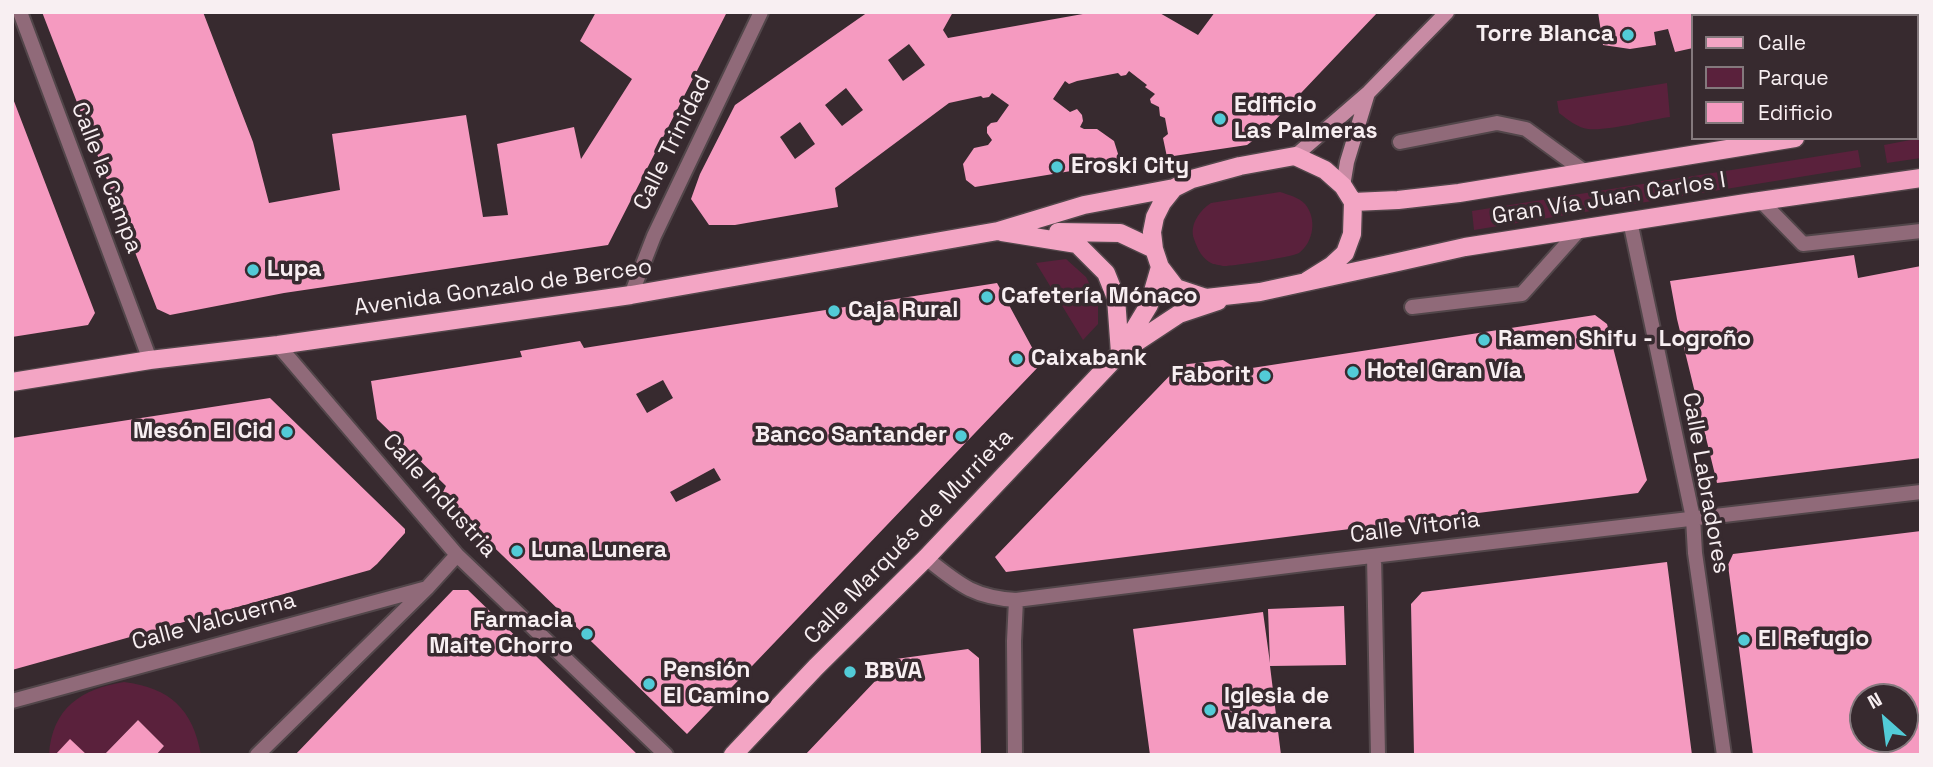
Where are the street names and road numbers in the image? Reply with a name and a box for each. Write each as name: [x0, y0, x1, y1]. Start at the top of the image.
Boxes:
street label: Calle Trinidad: [628, 71, 718, 215]
street label: Calle la Campa: [65, 99, 147, 257]
street label: Gran Vía Juan Carlos I: [1490, 167, 1728, 231]
street label: Avenida Gonzalo de Berceo: [352, 253, 654, 323]
street label: Calle Labradores: [1675, 390, 1735, 576]
street label: Calle Marqués de Murrieta: [799, 424, 1019, 650]
street label: Calle Industria: [376, 428, 502, 564]
street label: Calle Vitoria: [1349, 506, 1481, 550]
street label: Calle Valcuerna: [129, 587, 299, 657]

